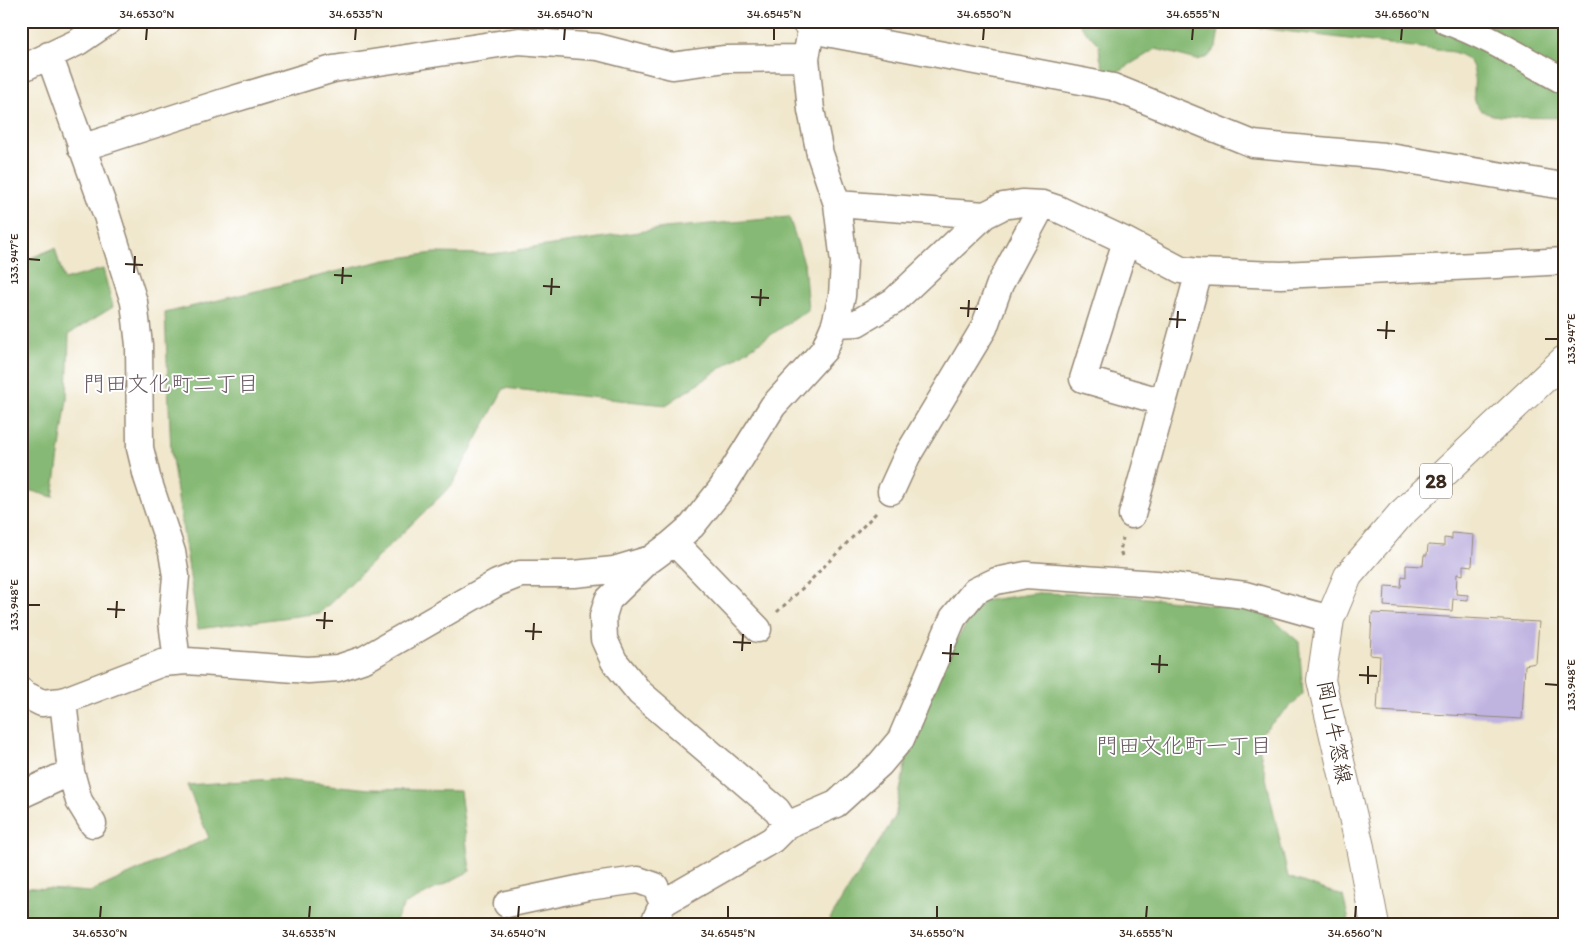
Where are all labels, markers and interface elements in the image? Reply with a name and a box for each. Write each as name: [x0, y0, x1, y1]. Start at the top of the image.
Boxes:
text: 34.6530°N: [120, 7, 174, 21]
text: 34.6535°N: [329, 7, 383, 21]
text: 34.6540°N: [537, 7, 593, 21]
text: 34.6545°N: [747, 7, 801, 21]
text: 34.6550°N: [957, 7, 1011, 21]
text: 34.6555°N: [1166, 7, 1220, 21]
text: 34.6560°N: [1375, 7, 1429, 21]
text: 133.947°E: [7, 233, 21, 285]
text: 133.947°E: [1564, 313, 1578, 365]
district label: 門田文化町二丁目: [83, 370, 259, 397]
road number: 28: [1420, 464, 1452, 498]
text: 133.948°E: [7, 579, 21, 631]
text: 133.948°E: [1564, 659, 1578, 711]
street label: 岡山牛窓線: [1313, 678, 1357, 786]
district label: 門田文化町一丁目: [1096, 732, 1272, 759]
text: 34.6530°N: [73, 926, 127, 940]
text: 34.6535°N: [282, 926, 336, 940]
text: 34.6540°N: [490, 926, 546, 940]
text: 34.6545°N: [701, 926, 755, 940]
text: 34.6550°N: [910, 926, 964, 940]
text: 34.6555°N: [1119, 926, 1173, 940]
text: 34.6560°N: [1328, 926, 1382, 940]

